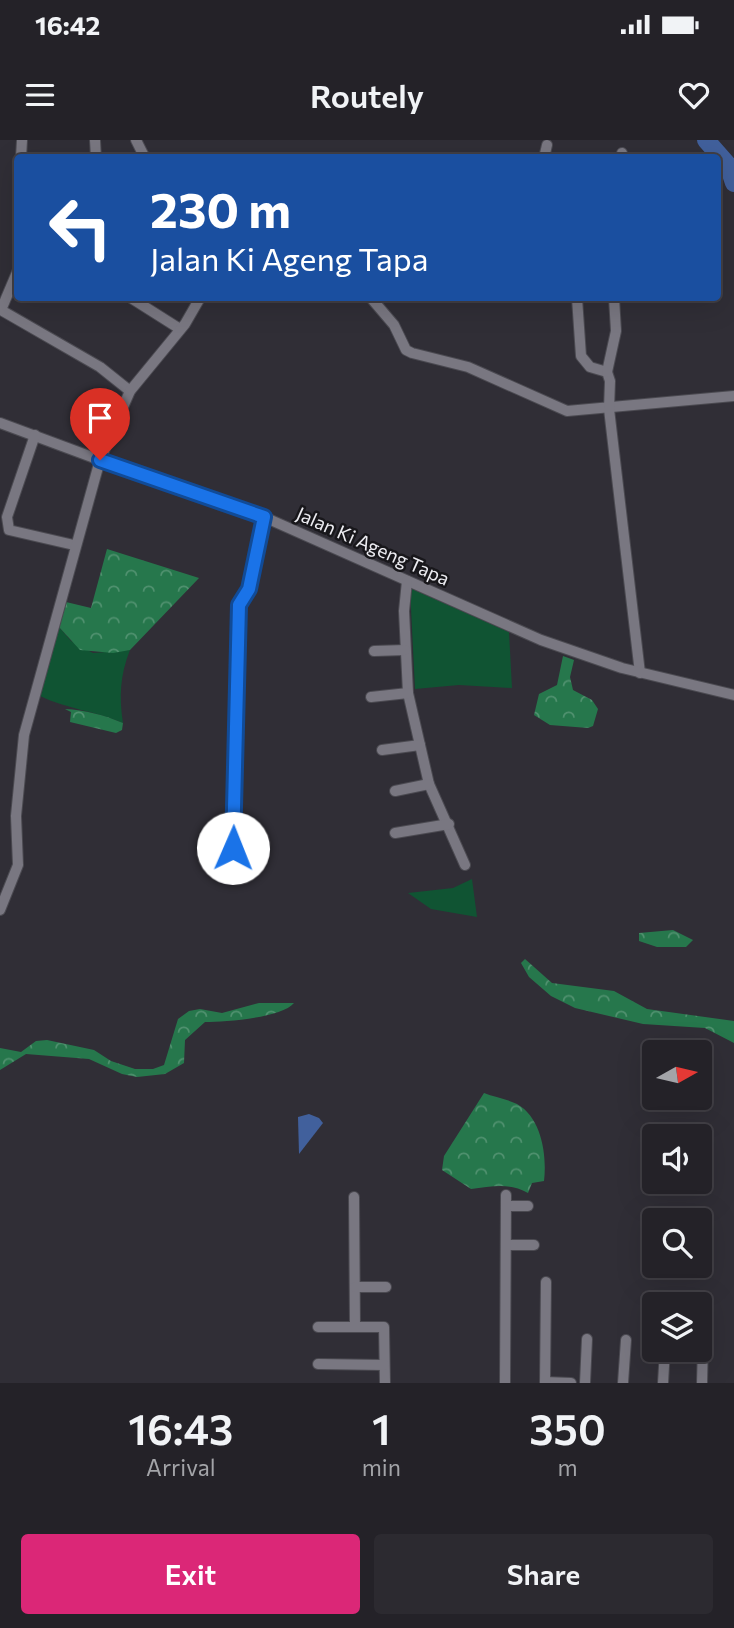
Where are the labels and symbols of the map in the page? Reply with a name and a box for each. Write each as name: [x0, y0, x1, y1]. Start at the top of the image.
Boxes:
pin: [70, 388, 130, 460]
street label: Jalan Ki Ageng Tapa: [293, 501, 453, 590]
position arrow: [196, 811, 270, 885]
north arrow: [642, 1040, 712, 1110]

